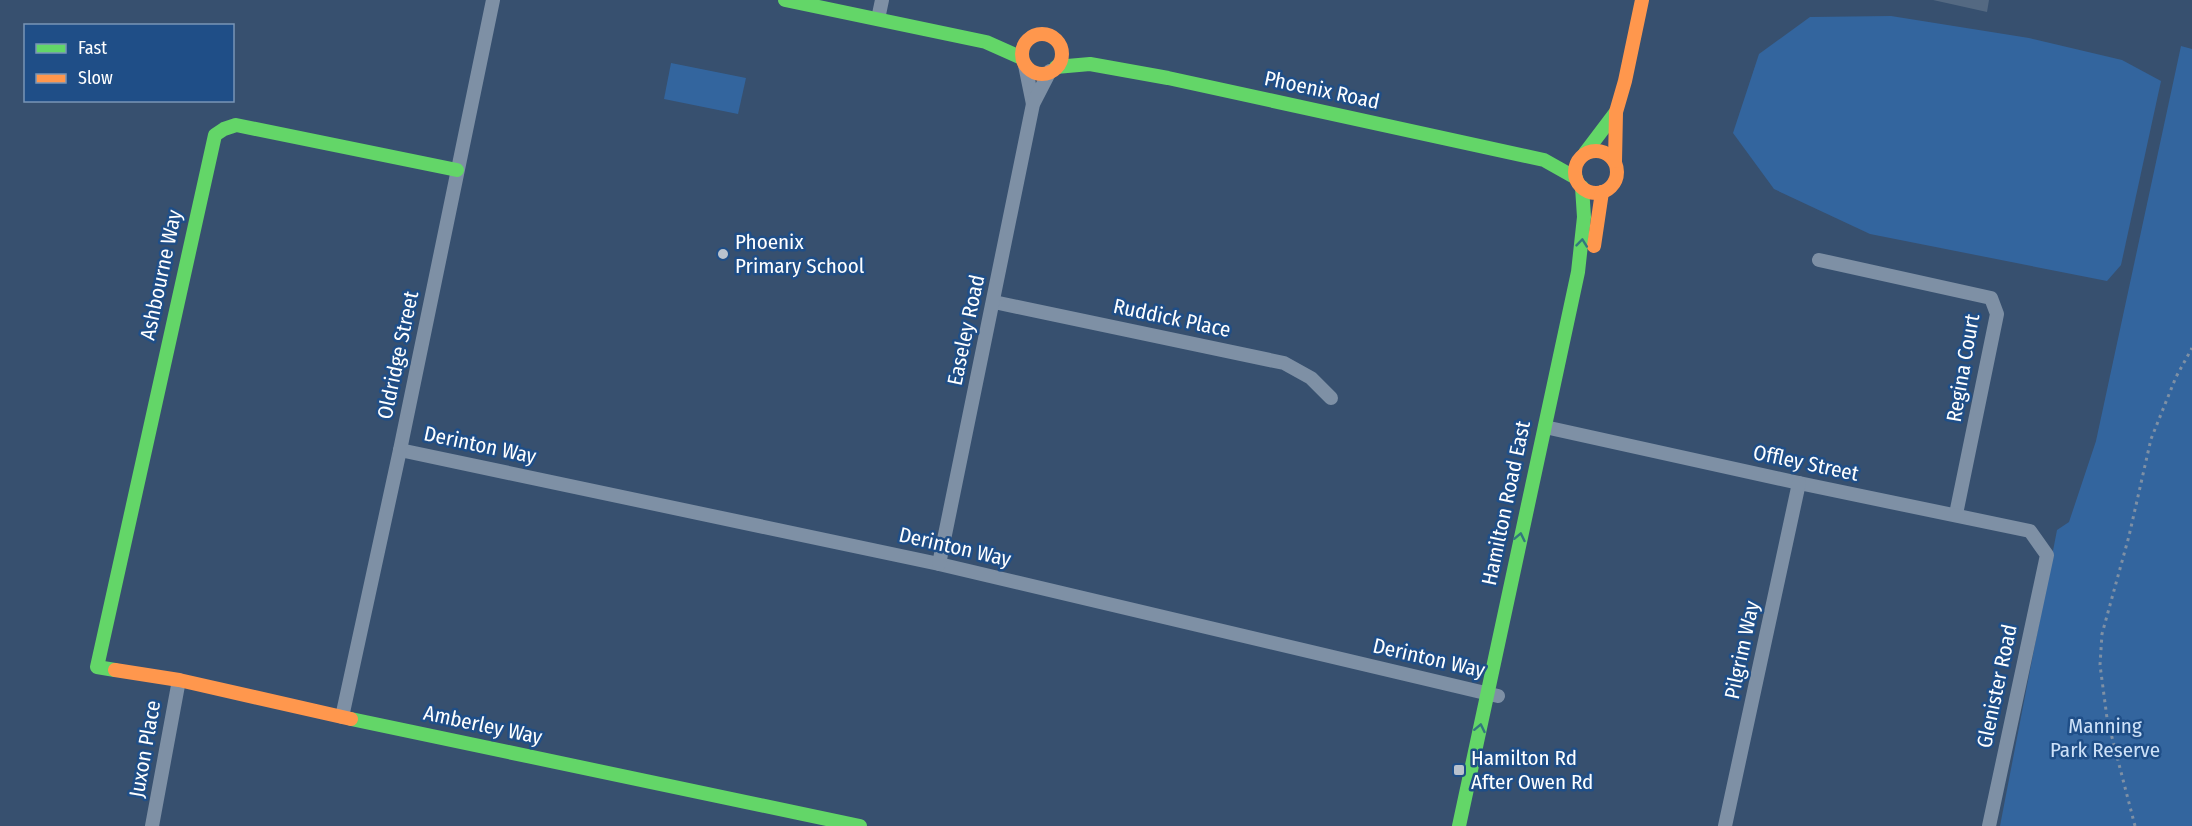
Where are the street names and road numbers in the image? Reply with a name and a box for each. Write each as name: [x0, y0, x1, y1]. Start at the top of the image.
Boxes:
street label: Phoenix Road: [1262, 65, 1382, 115]
street label: Ashbourne Way: [135, 207, 188, 342]
street label: Easeley Road: [942, 272, 990, 388]
street label: Oldridge Street: [372, 288, 424, 421]
street label: Ruddick Place: [1111, 293, 1233, 343]
street label: Regina Court: [1941, 312, 1985, 424]
street label: Hamilton Road East: [1476, 418, 1536, 588]
street label: Derinton Way: [421, 420, 539, 470]
street label: Offley Street: [1751, 439, 1861, 487]
street label: Derinton Way: [896, 521, 1014, 573]
street label: Pilgrim Way: [1719, 598, 1765, 702]
street label: Glenister Road: [1971, 622, 2023, 750]
street label: Derinton Way: [1370, 632, 1488, 684]
street label: Juxon Place: [124, 698, 166, 800]
street label: Amberley Way: [421, 700, 545, 750]

